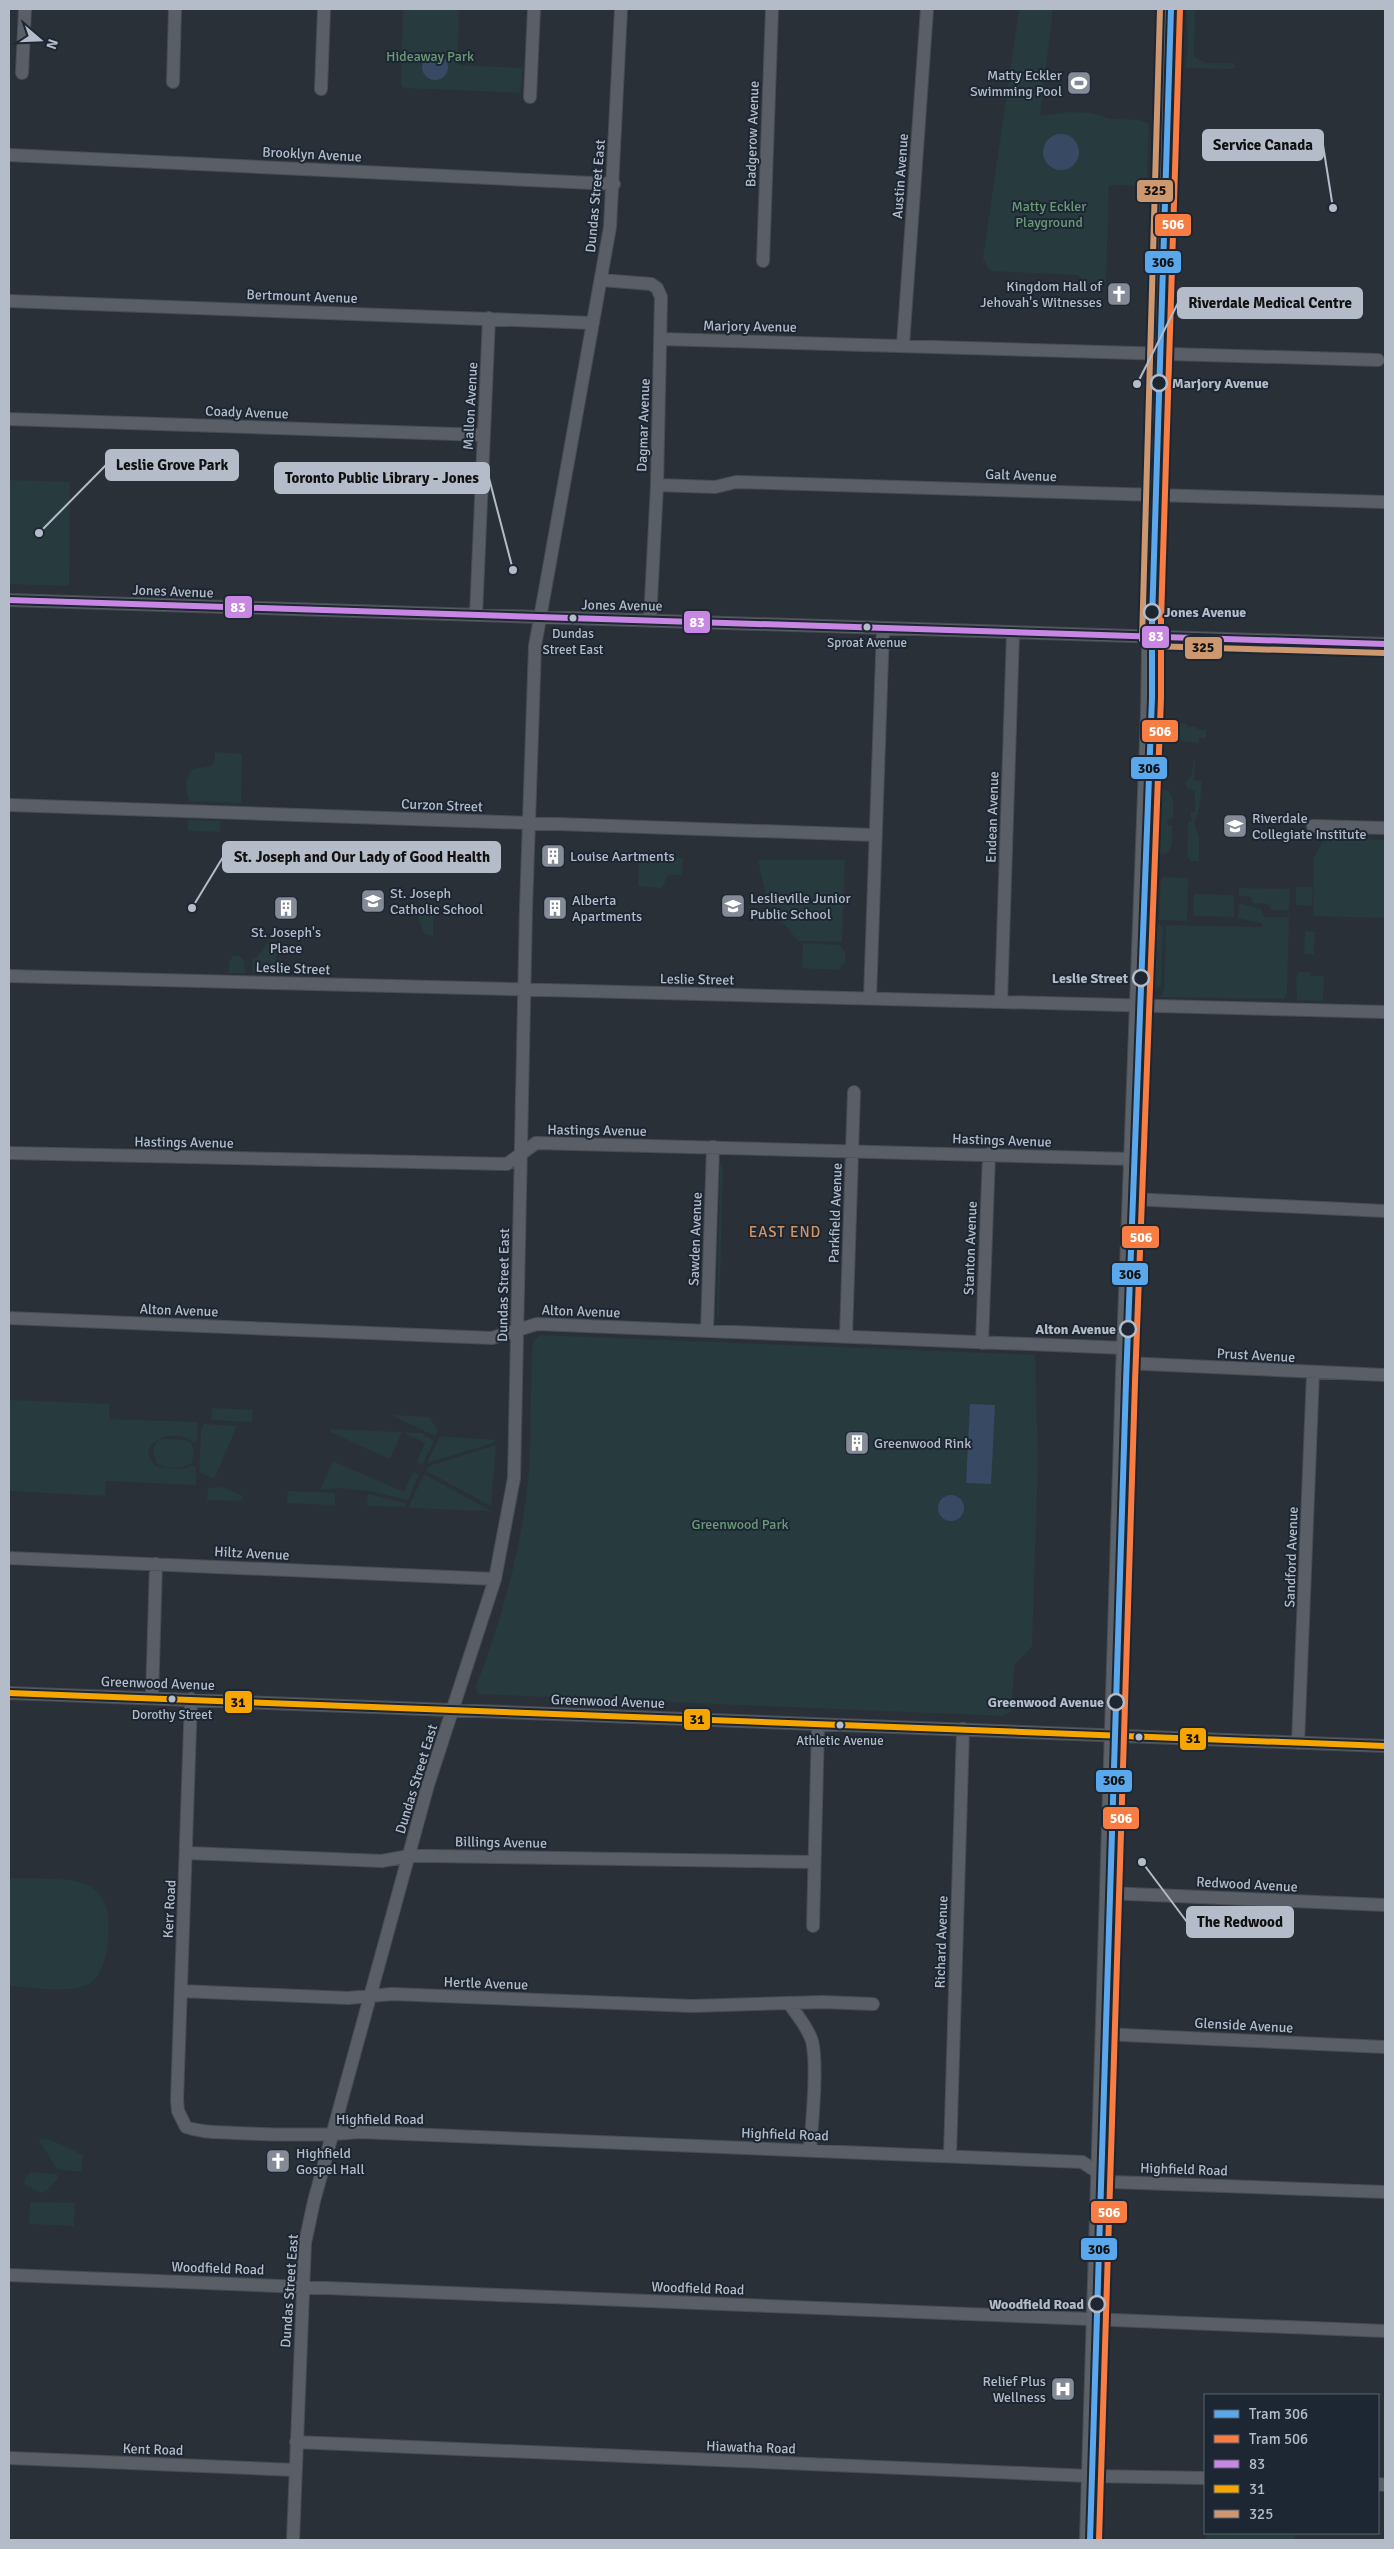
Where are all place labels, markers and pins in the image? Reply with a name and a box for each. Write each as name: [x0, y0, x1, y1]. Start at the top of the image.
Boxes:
place label: Matty Eckler Swimming Pool: [970, 67, 1063, 100]
sports icon: Matty Eckler Swimming Pool: [1066, 70, 1092, 96]
callout: Service Canada: [1203, 130, 1323, 160]
place label: Kingdom Hall of Jehovah's Witnesses: [980, 278, 1103, 311]
church icon: Kingdom Hall of Jehovah's Witnesses: [1106, 281, 1132, 307]
callout: Riverdale Medical Centre: [1178, 288, 1362, 318]
marker: Marjory Avenue: [1150, 374, 1168, 392]
place label: Marjory Avenue: [1172, 375, 1269, 392]
callout: Leslie Grove Park: [106, 450, 238, 480]
callout: Toronto Public Library - Jones: [275, 463, 489, 493]
marker: Jones Avenue: [1143, 603, 1161, 621]
place label: Jones Avenue: [1164, 604, 1246, 621]
marker: Dundas Street East: [568, 613, 578, 623]
marker: Sproat Avenue: [862, 622, 872, 632]
place label: Dundas Street East: [543, 626, 604, 658]
place label: Sproat Avenue: [827, 635, 907, 651]
place label: Riverdale Collegiate Institute: [1252, 810, 1366, 843]
school or university icon: Riverdale Collegiate Institute: [1222, 813, 1248, 839]
callout: St. Joseph and Our Lady of Good Health: [223, 842, 500, 872]
building icon: Louise Aartments: [540, 843, 566, 869]
place label: Louise Aartments: [570, 848, 675, 865]
place label: St. Joseph Catholic School: [390, 885, 483, 918]
school or university icon: St. Joseph Catholic School: [360, 888, 386, 914]
place label: Leslieville Junior Public School: [750, 890, 851, 923]
place label: Alberta Apartments: [572, 892, 642, 925]
school or university icon: Leslieville Junior Public School: [720, 893, 746, 919]
building icon: St. Joseph's Place: [273, 895, 299, 921]
building icon: Alberta Apartments: [542, 895, 568, 921]
place label: St. Joseph's Place: [251, 924, 321, 957]
marker: Leslie Street: [1132, 969, 1150, 987]
place label: Leslie Street: [1052, 970, 1129, 987]
marker: Alton Avenue: [1119, 1320, 1137, 1338]
place label: Alton Avenue: [1035, 1321, 1116, 1338]
building icon: Greenwood Rink: [844, 1430, 870, 1456]
place label: Greenwood Rink: [874, 1435, 971, 1452]
marker: Greenwood Avenue: [1107, 1693, 1125, 1711]
marker: Dorothy Street: [167, 1694, 177, 1704]
place label: Greenwood Avenue: [988, 1694, 1104, 1711]
place label: Dorothy Street: [132, 1707, 213, 1723]
marker: Athletic Avenue: [835, 1720, 845, 1730]
unlabelled marker: [1134, 1732, 1144, 1742]
place label: Athletic Avenue: [796, 1733, 884, 1749]
callout: The Redwood: [1187, 1907, 1293, 1937]
place label: Highfield Gospel Hall: [296, 2145, 365, 2178]
church icon: Highfield Gospel Hall: [265, 2148, 291, 2174]
marker: Woodfield Road: [1088, 2295, 1106, 2313]
place label: Woodfield Road: [989, 2296, 1084, 2313]
place label: Relief Plus Wellness: [982, 2373, 1046, 2406]
hospital icon: Relief Plus Wellness: [1050, 2376, 1076, 2402]

